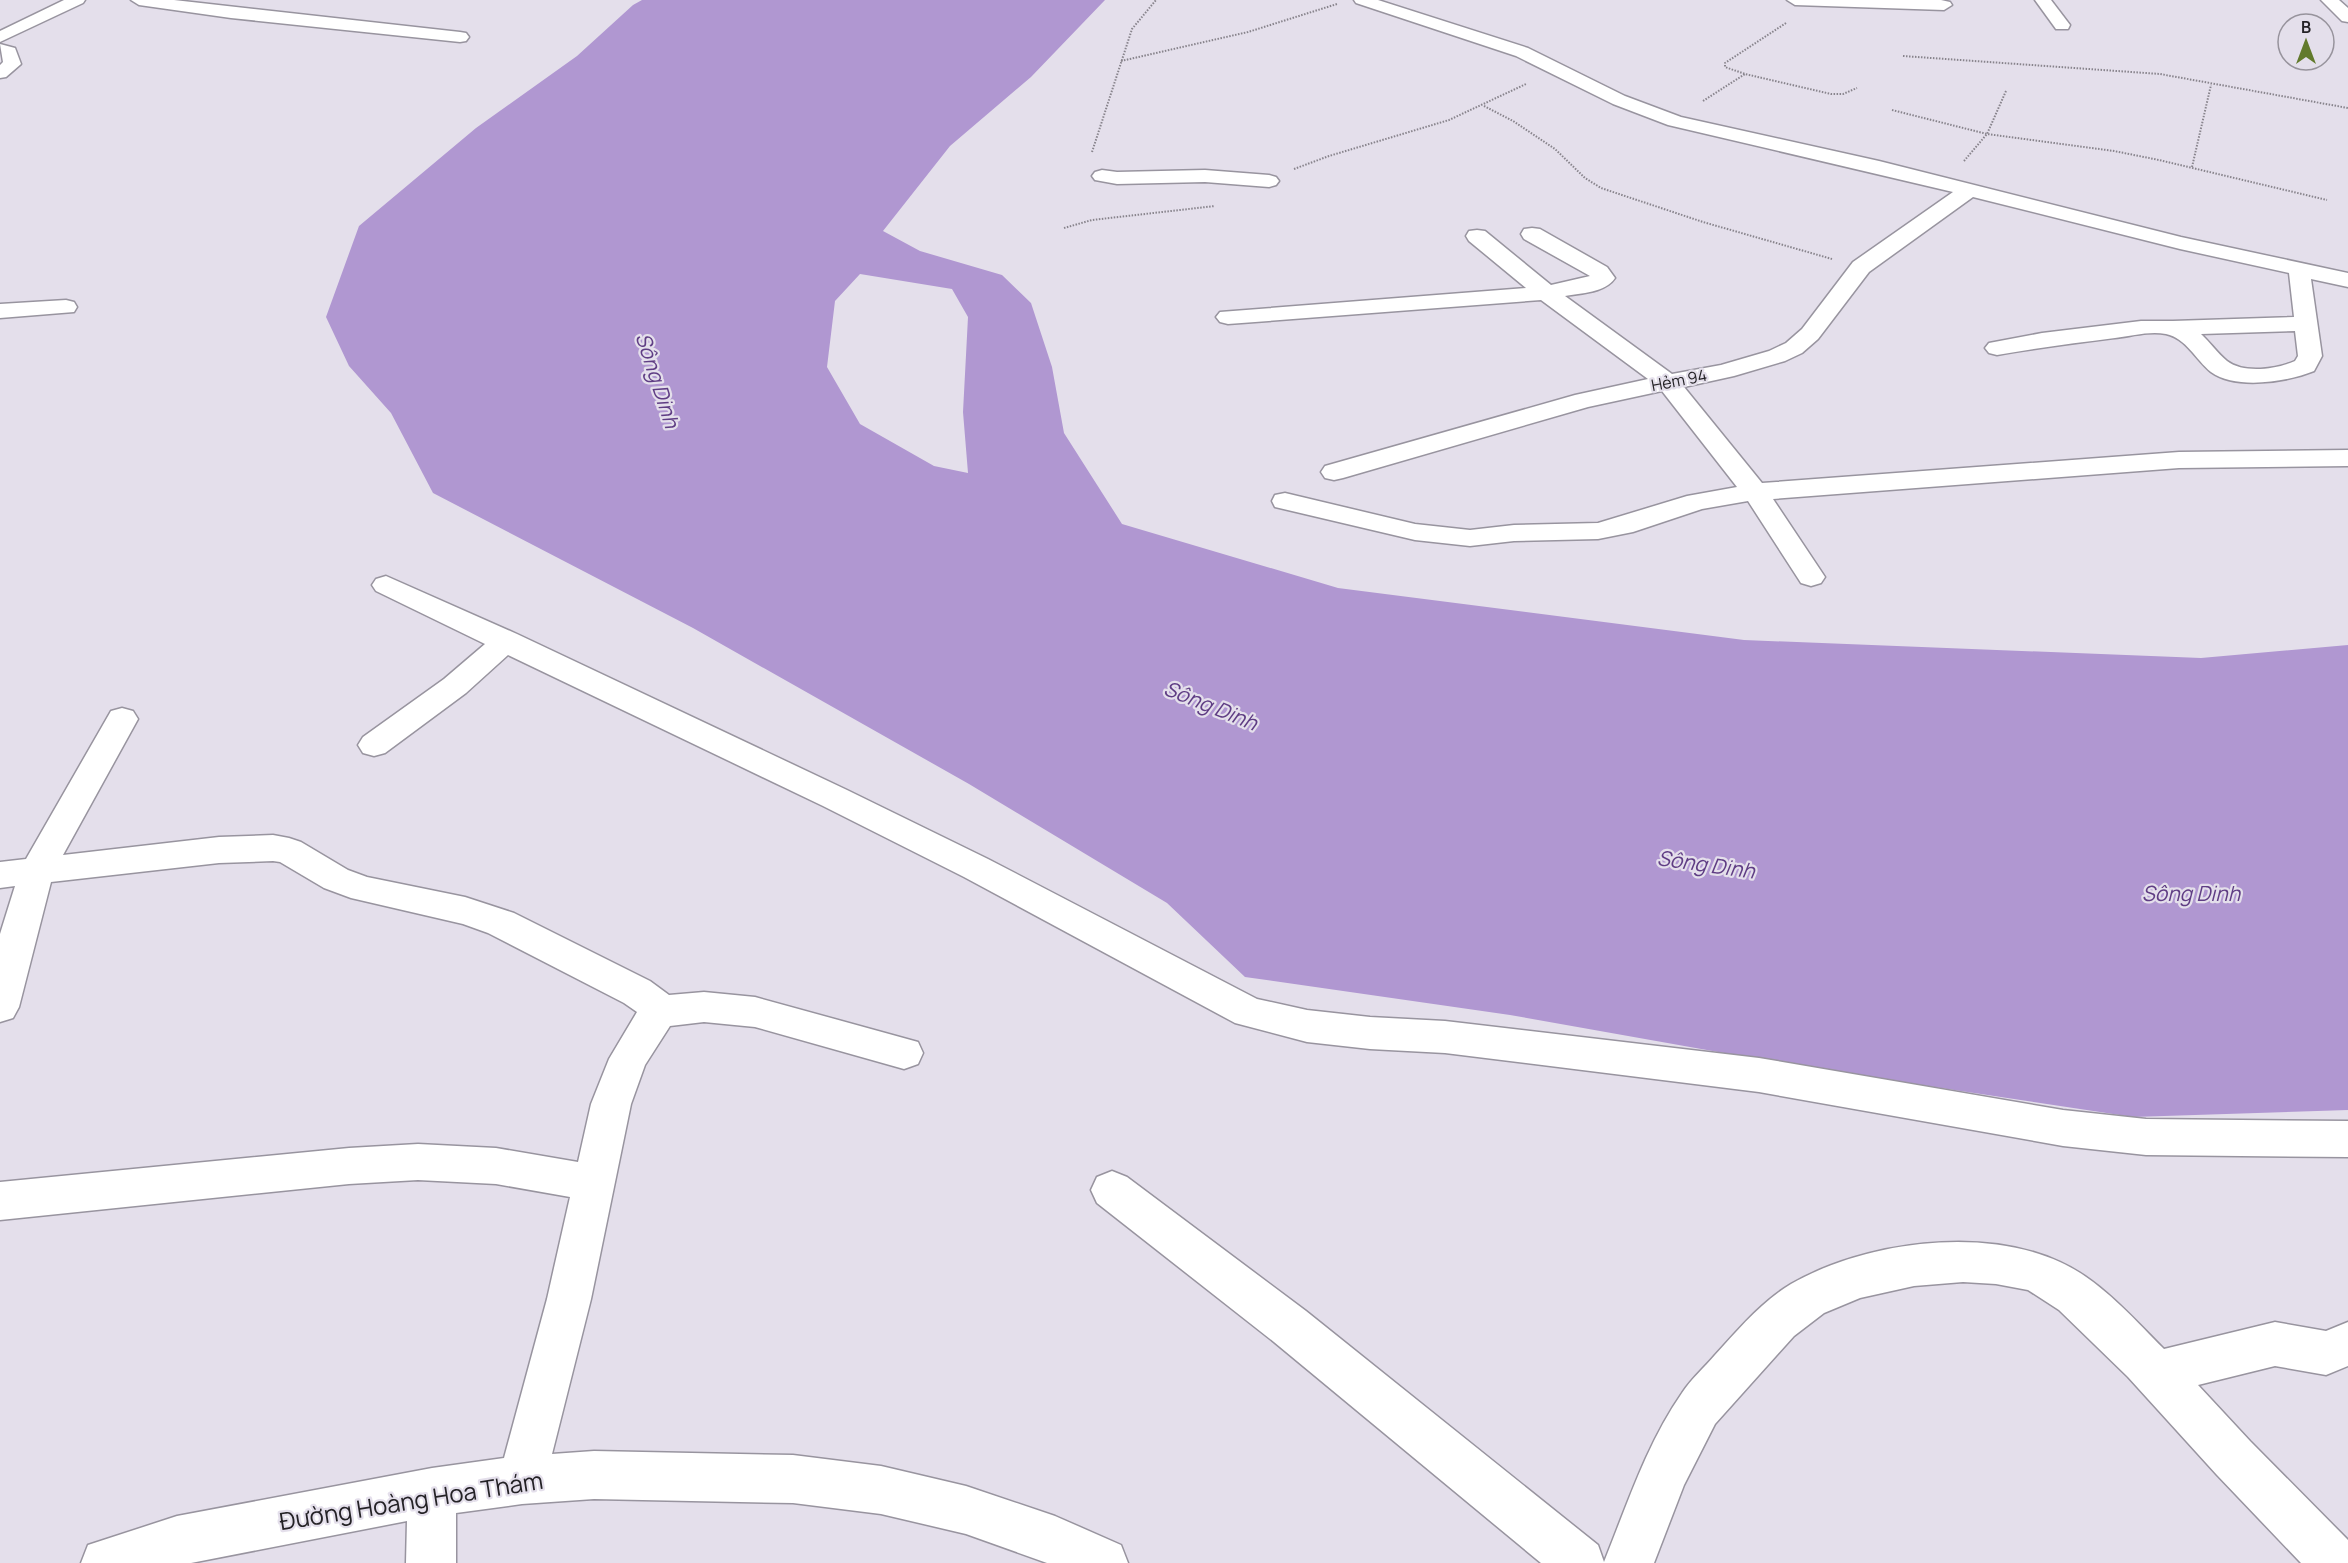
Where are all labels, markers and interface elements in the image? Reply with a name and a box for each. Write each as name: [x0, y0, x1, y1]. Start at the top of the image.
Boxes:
north arrow: [2276, 12, 2336, 72]
text: B: [2301, 16, 2311, 38]
water label: Sông Dinh: [629, 329, 687, 433]
street label: Hẻm 94: [1649, 364, 1709, 396]
water label: Sông Dinh: [1160, 674, 1263, 737]
water label: Sông Dinh: [1655, 843, 1758, 885]
water label: Sông Dinh: [2142, 879, 2242, 907]
street label: Đường Hoàng Hoa Thám: [277, 1463, 545, 1537]

